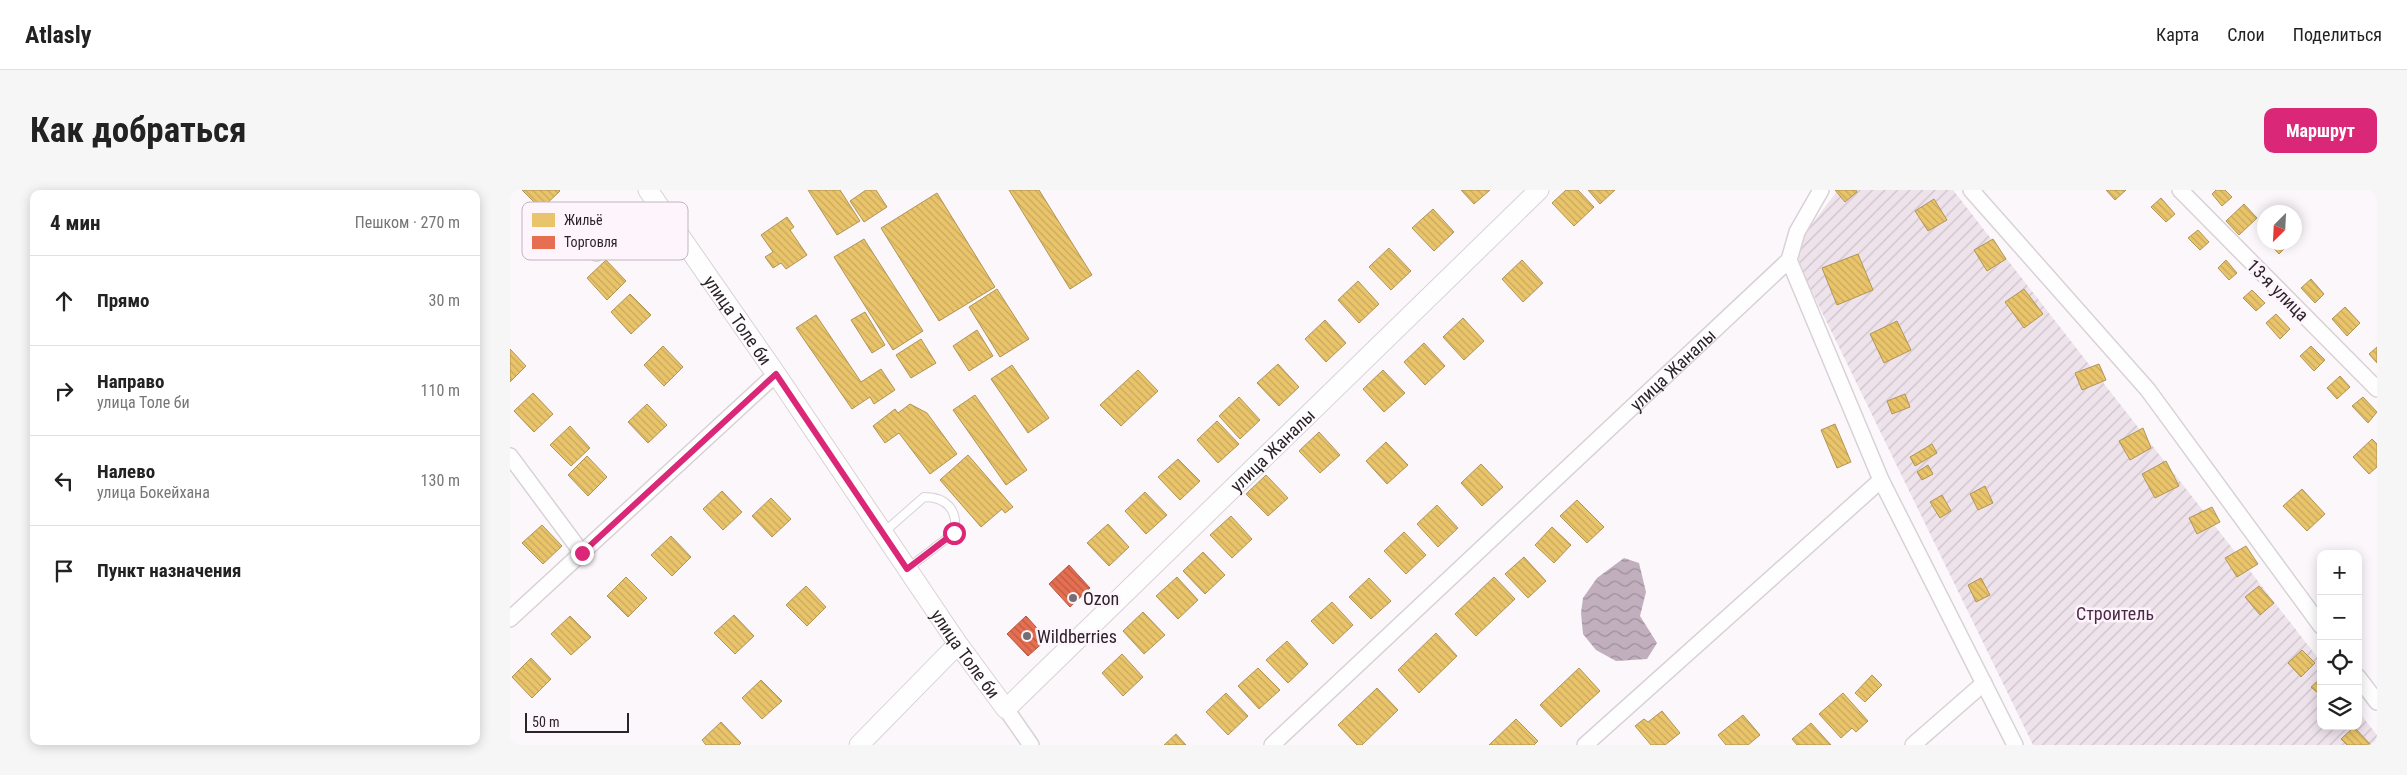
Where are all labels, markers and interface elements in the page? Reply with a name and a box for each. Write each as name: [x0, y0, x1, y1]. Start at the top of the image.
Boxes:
text: Atlasly: [25, 21, 91, 49]
text: Карта: [2156, 24, 2199, 45]
text: Слои: [2227, 24, 2265, 45]
text: Поделиться: [2293, 24, 2382, 45]
button: Маршрут: [2264, 108, 2377, 153]
text: Как добраться: [30, 110, 246, 151]
legend: [522, 202, 688, 260]
north arrow: [2257, 205, 2302, 250]
text: 4 мин: [50, 211, 100, 235]
text: Жильё: [564, 212, 603, 228]
text: Пешком · 270 m: [355, 213, 460, 232]
text: Торговля: [564, 234, 618, 250]
street label: 13-я улица: [2243, 255, 2313, 325]
street label: улица Толе би: [700, 271, 777, 369]
icon: ahead: [50, 287, 78, 315]
text: Прямо: [97, 289, 150, 312]
text: 30 m: [428, 291, 460, 310]
street label: улица Жаналы: [1625, 324, 1720, 415]
text: Направо: [97, 370, 164, 393]
icon: right: [50, 377, 78, 405]
text: 110 m: [421, 381, 460, 400]
text: улица Толе би: [97, 393, 190, 412]
street label: улица Жаналы: [1225, 404, 1319, 496]
text: Налево: [97, 460, 155, 483]
icon: left: [50, 467, 78, 495]
text: 130 m: [421, 471, 460, 490]
text: улица Бокейхана: [97, 483, 210, 502]
route start: [943, 522, 966, 545]
route end: [571, 542, 594, 565]
map controls: [2317, 550, 2362, 730]
button: +: [2317, 550, 2362, 595]
icon: arrive: [50, 557, 78, 585]
text: Пункт назначения: [97, 559, 241, 582]
place label: Ozon: [1083, 588, 1119, 609]
marker: Ozon: [1067, 592, 1079, 604]
button: −: [2317, 595, 2362, 640]
park label: Строитель: [2076, 603, 2154, 624]
street label: улица Толе би: [927, 605, 1005, 702]
place label: Wildberries: [1037, 626, 1117, 647]
marker: Wildberries: [1021, 630, 1033, 642]
button: locate: [2317, 640, 2362, 685]
button: layers: [2317, 685, 2362, 730]
scale bar: [525, 710, 629, 733]
text: 50 m: [532, 714, 560, 730]

